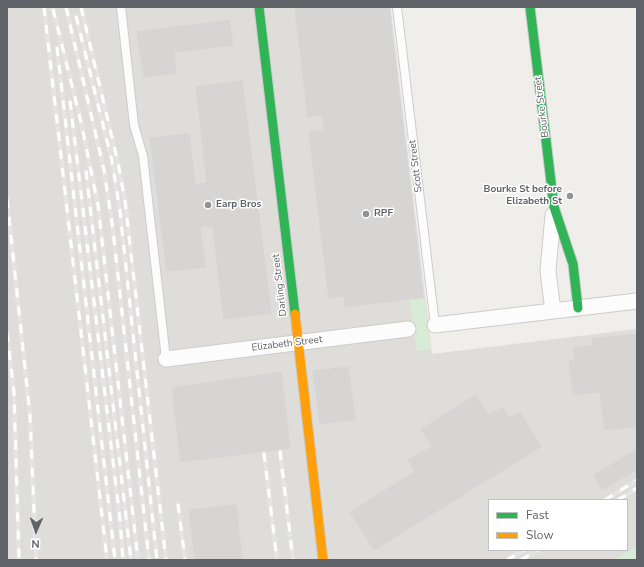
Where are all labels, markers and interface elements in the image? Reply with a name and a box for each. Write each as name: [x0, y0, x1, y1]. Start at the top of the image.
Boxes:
street label: Bourke Street: [532, 76, 552, 138]
street label: Scott Street: [407, 139, 425, 193]
place label: Bourke St before Elizabeth St: [484, 184, 562, 208]
marker: Bourke St before Elizabeth St: [565, 191, 575, 201]
place label: Earp Bros: [216, 199, 261, 211]
marker: Earp Bros: [203, 200, 213, 210]
place label: RPF: [374, 208, 393, 220]
marker: RPF: [361, 209, 371, 219]
street label: Darling Street: [270, 253, 290, 317]
street label: Elizabeth Street: [251, 334, 323, 354]
legend: [488, 499, 628, 551]
text: Fast: [526, 507, 549, 523]
north arrow: [16, 511, 56, 551]
text: Slow: [526, 527, 554, 543]
text: N: [31, 536, 40, 551]

